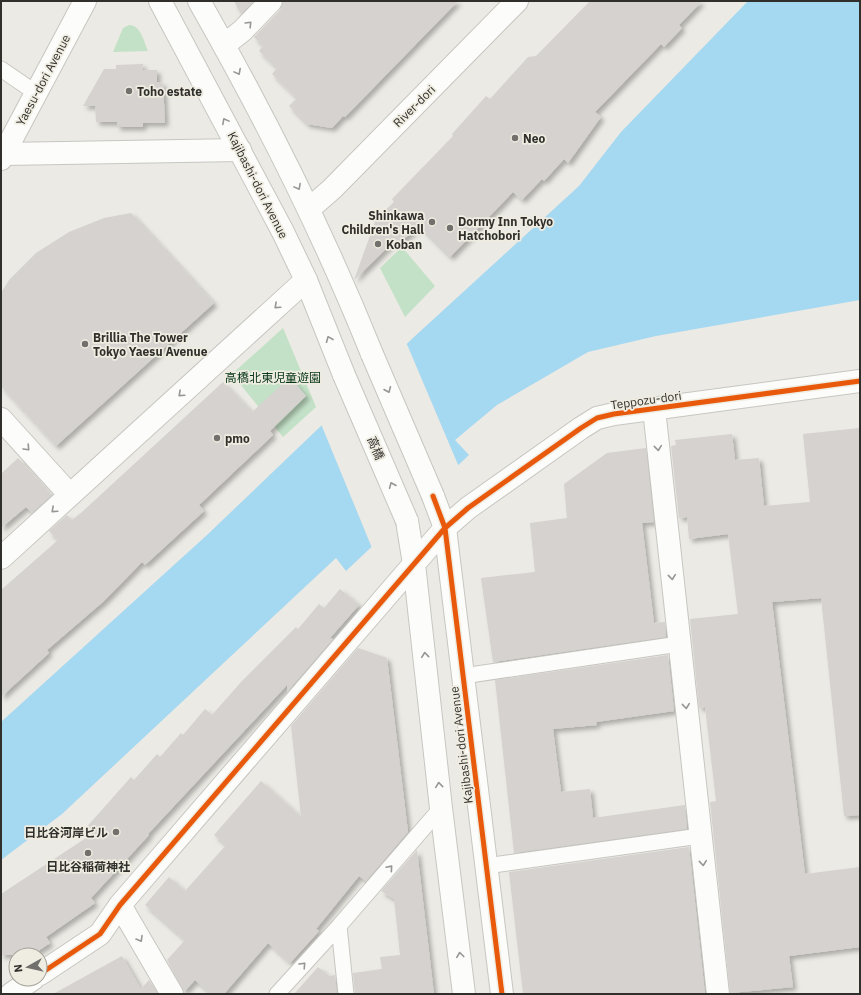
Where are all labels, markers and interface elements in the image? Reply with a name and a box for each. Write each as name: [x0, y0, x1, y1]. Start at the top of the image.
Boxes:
one-way arrow: [244, 21, 252, 29]
street label: Yaesu-dori Avenue: [13, 32, 74, 128]
one-way arrow: [233, 68, 241, 75]
street label: River-dori: [390, 82, 438, 130]
place label: Toho estate: [137, 84, 202, 99]
marker: Toho estate: [124, 86, 134, 96]
one-way arrow: [222, 117, 229, 125]
street label: Kajibashi-dori Avenue: [225, 129, 292, 241]
place label: Neo: [523, 131, 545, 146]
marker: Neo: [510, 133, 520, 143]
one-way arrow: [293, 183, 301, 190]
place label: Shinkawa Children's Hall: [341, 208, 424, 237]
place label: Dormy Inn Tokyo Hatchobori: [458, 214, 553, 243]
marker: Shinkawa Children's Hall: [427, 217, 437, 227]
marker: Dormy Inn Tokyo Hatchobori: [445, 223, 455, 233]
place label: Koban: [386, 237, 422, 252]
marker: Koban: [373, 239, 383, 249]
one-way arrow: [274, 302, 282, 309]
place label: Brillia The Tower Tokyo Yaesu Avenue: [93, 330, 208, 359]
one-way arrow: [326, 335, 334, 342]
marker: Brillia The Tower Tokyo Yaesu Avenue: [80, 339, 90, 349]
park label: 高橋北東児童遊園: [225, 370, 321, 385]
one-way arrow: [383, 386, 391, 393]
street label: Teppozu-dori: [609, 388, 683, 412]
one-way arrow: [178, 389, 186, 397]
place label: pmo: [225, 431, 250, 446]
marker: pmo: [212, 433, 222, 443]
street label: 高橋: [364, 434, 388, 462]
one-way arrow: [23, 443, 30, 451]
one-way arrow: [653, 445, 662, 451]
one-way arrow: [389, 482, 397, 490]
one-way arrow: [51, 505, 59, 513]
one-way arrow: [667, 574, 676, 580]
one-way arrow: [420, 652, 429, 658]
street label: Kajibashi-dori Avenue: [446, 685, 476, 804]
one-way arrow: [681, 703, 690, 709]
one-way arrow: [434, 782, 443, 788]
place label: 日比谷河岸ビル: [24, 825, 108, 840]
marker: 日比谷河岸ビル: [111, 827, 121, 837]
marker: 日比谷稲荷神社: [83, 848, 93, 858]
place label: 日比谷稲荷神社: [46, 859, 130, 874]
one-way arrow: [699, 860, 708, 866]
one-way arrow: [385, 866, 392, 873]
one-way arrow: [135, 935, 142, 942]
north arrow: [8, 947, 48, 987]
one-way arrow: [455, 952, 464, 958]
one-way arrow: [298, 962, 306, 970]
text: N: [11, 963, 26, 973]

